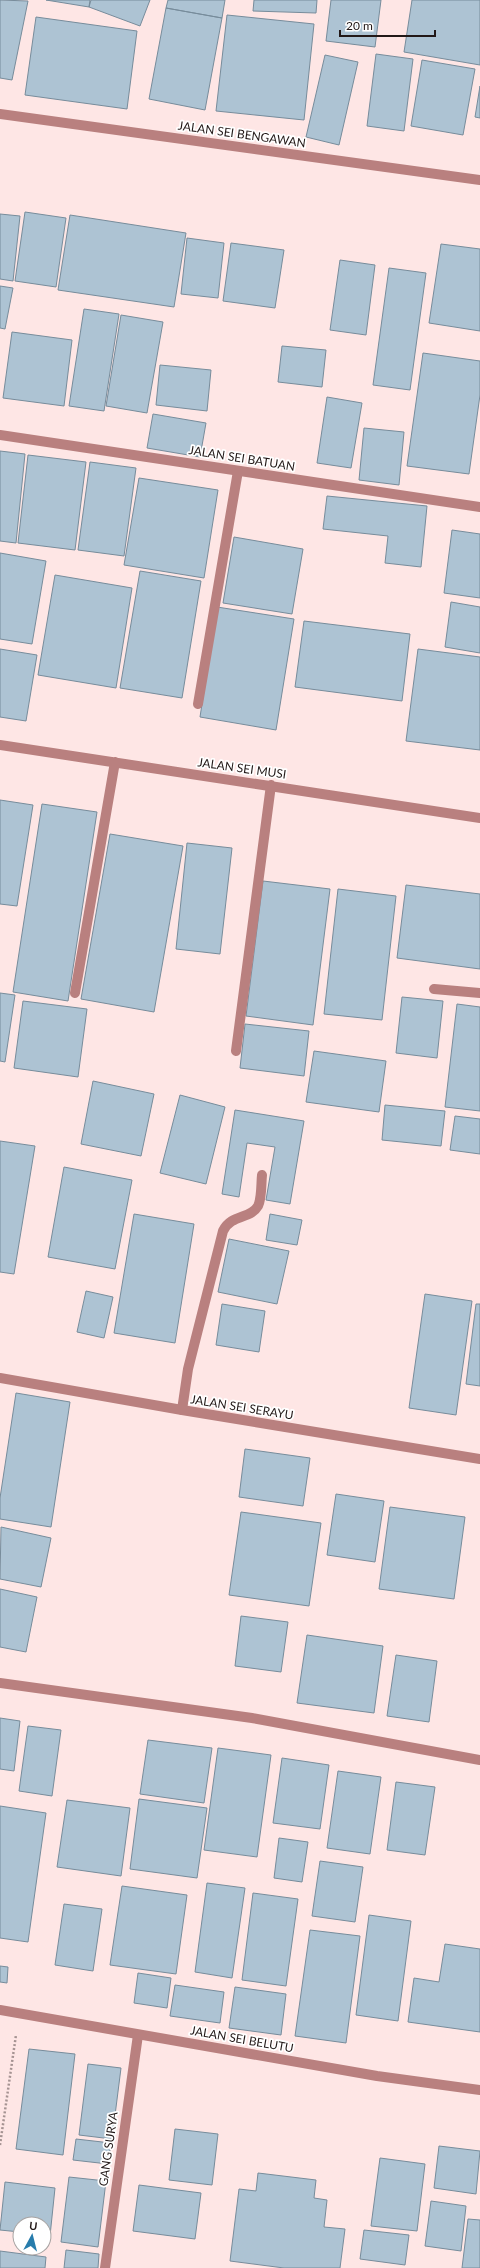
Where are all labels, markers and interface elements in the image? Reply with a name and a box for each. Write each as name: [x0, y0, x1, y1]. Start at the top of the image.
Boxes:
scale bar: [340, 12, 435, 38]
text: 20 m: [346, 18, 373, 33]
street label: JALAN SEI BENGAWAN: [177, 118, 307, 150]
street label: JALAN SEI BATUAN: [188, 442, 296, 474]
street label: JALAN SEI MUSI: [197, 754, 287, 782]
street label: JALAN SEI SERAYU: [189, 1391, 295, 1423]
street label: JALAN SEI BELUTU: [189, 2023, 295, 2055]
street label: GANG SURYA: [95, 2110, 121, 2187]
north arrow: [12, 2216, 52, 2256]
text: U: [28, 2219, 38, 2233]

